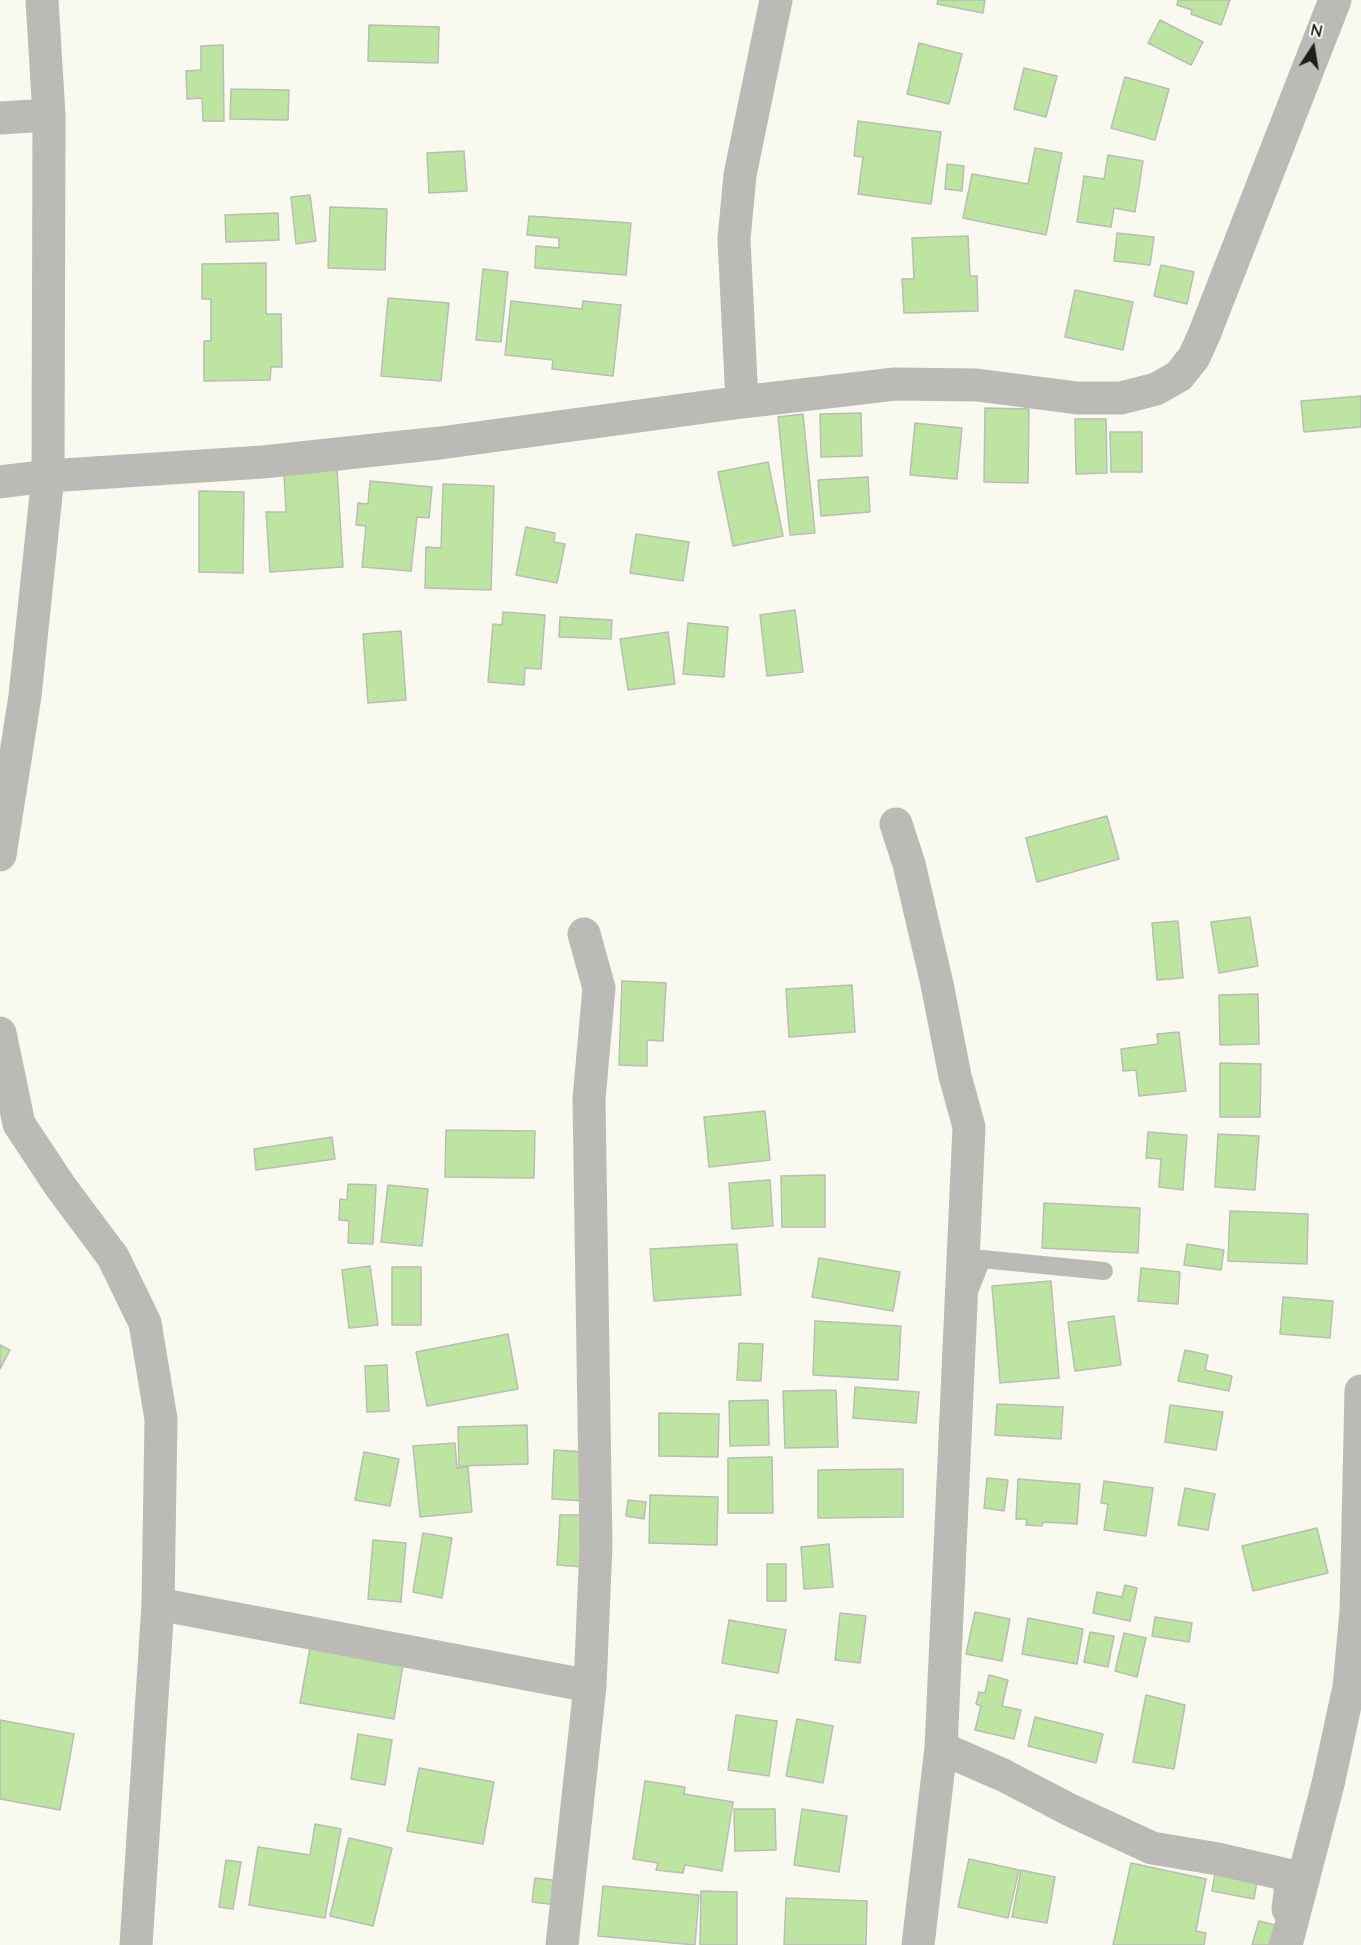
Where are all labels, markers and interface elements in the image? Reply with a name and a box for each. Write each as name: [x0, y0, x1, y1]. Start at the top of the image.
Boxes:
north arrow: [1283, 18, 1343, 78]
text: N: [1309, 19, 1325, 41]

